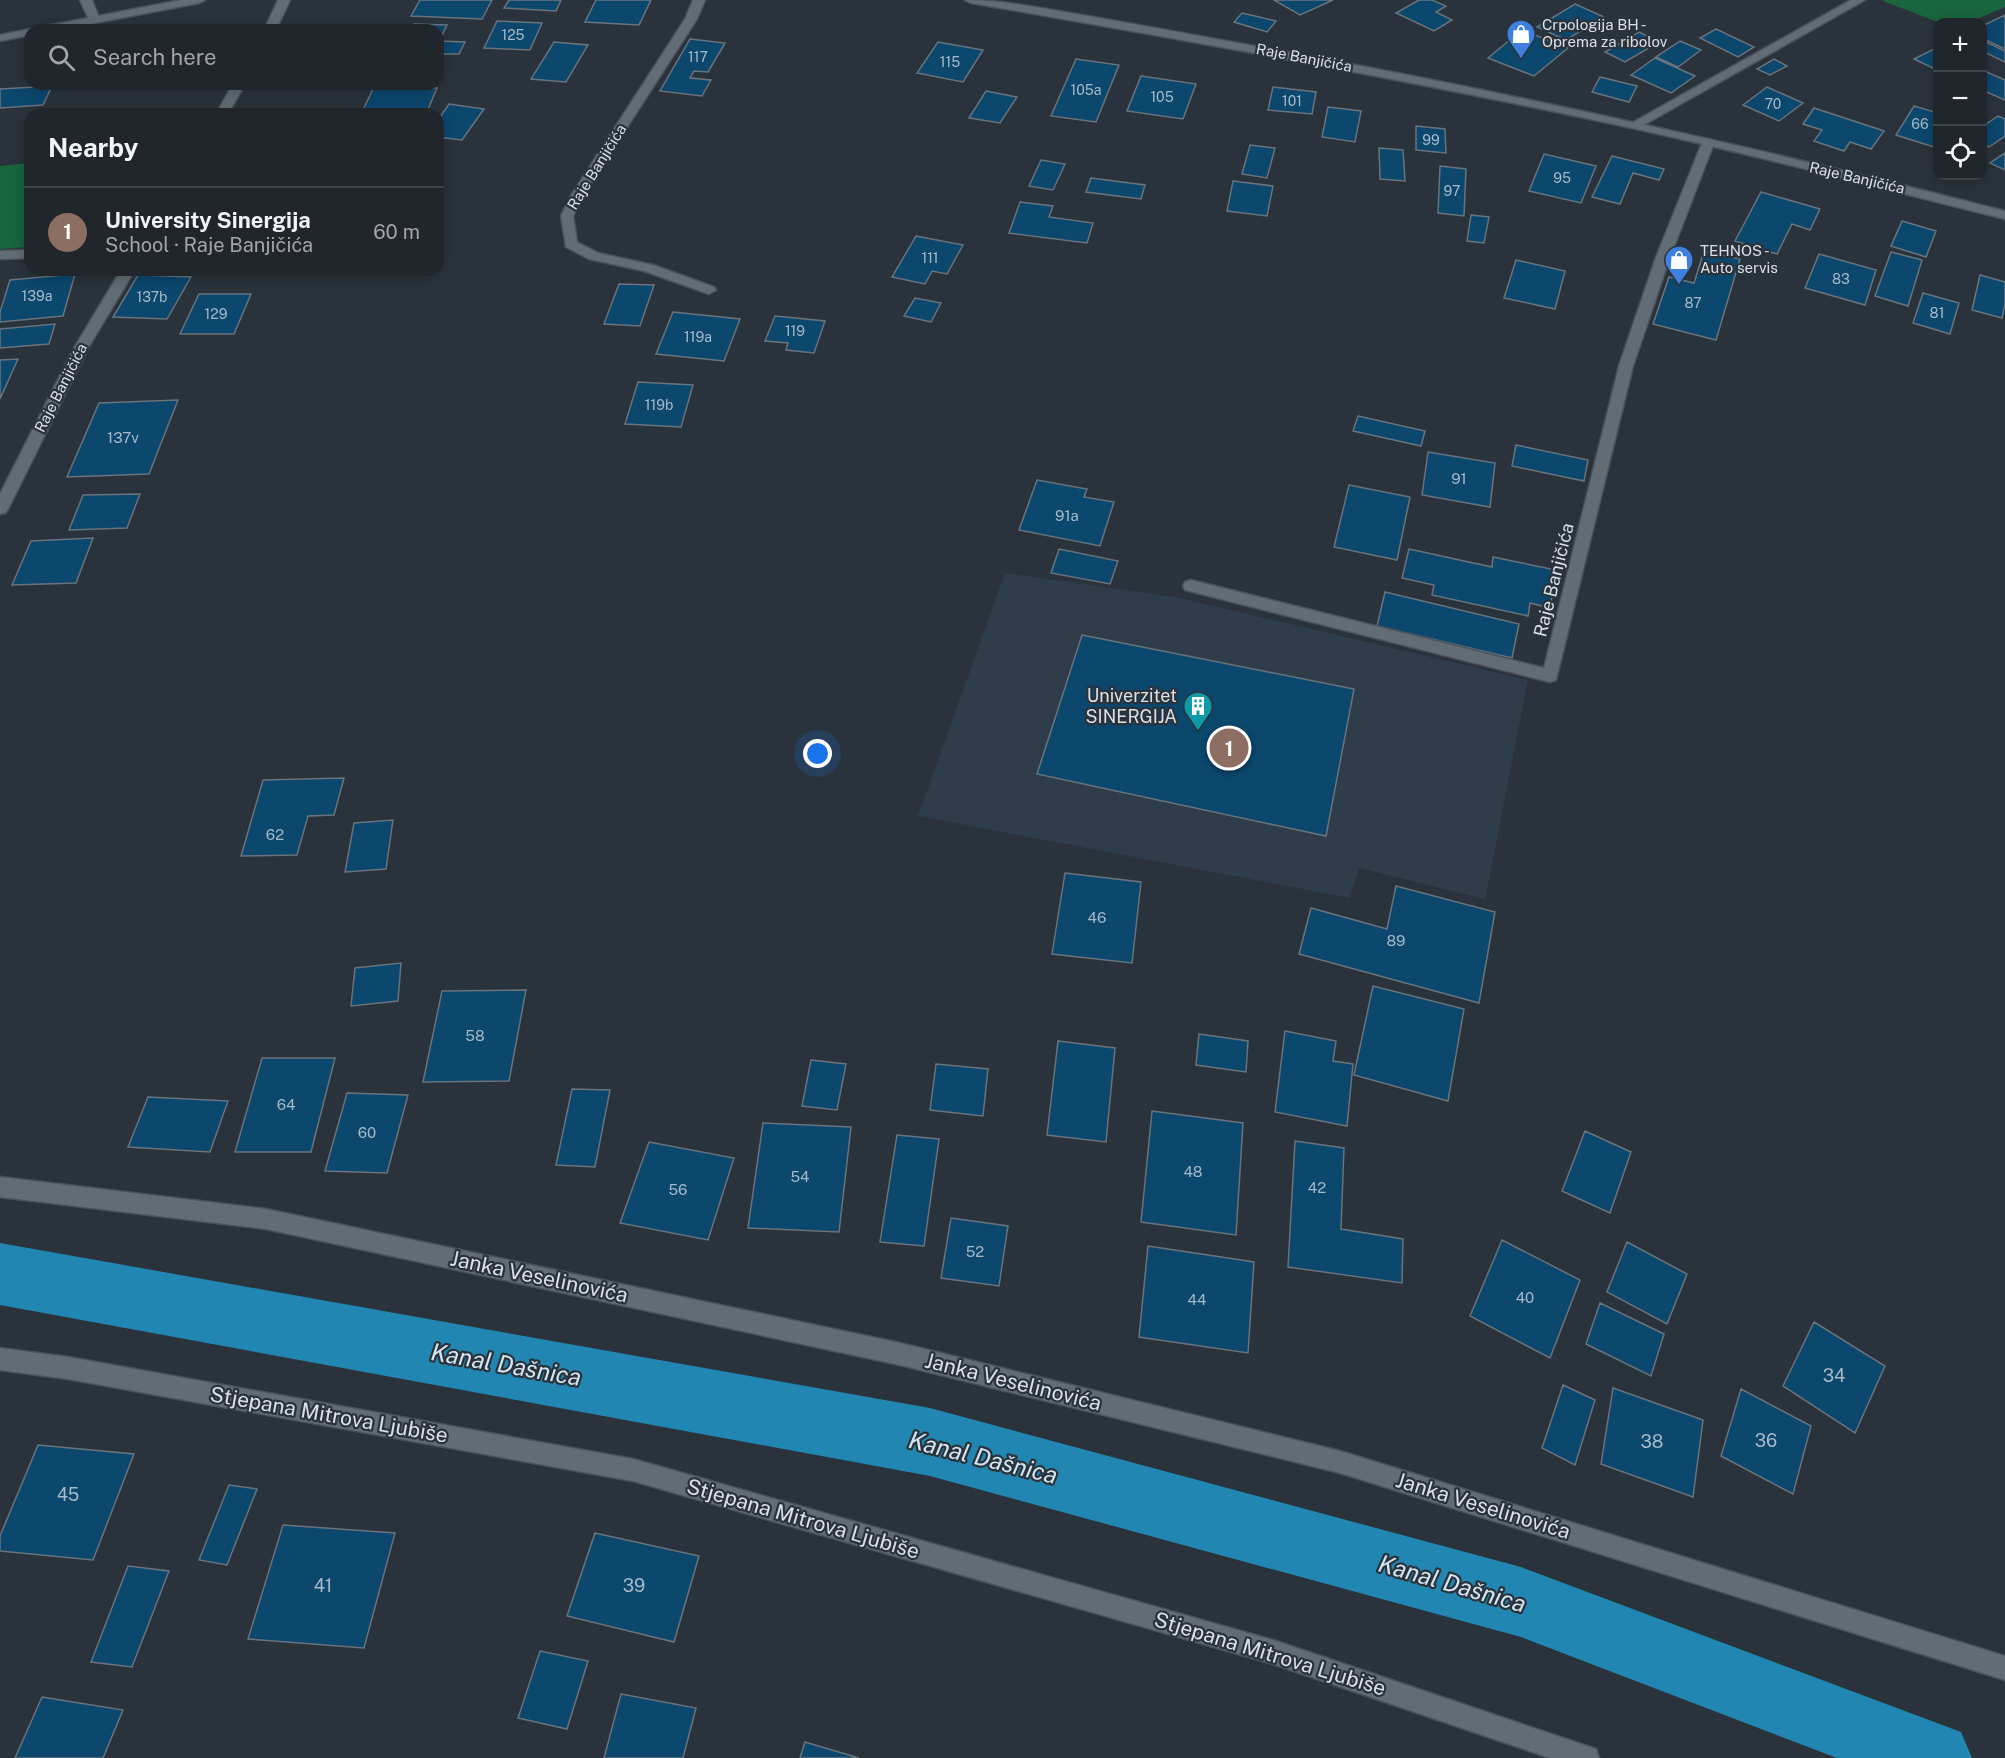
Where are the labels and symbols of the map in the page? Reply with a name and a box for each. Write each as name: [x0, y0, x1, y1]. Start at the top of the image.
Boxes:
place label: Crpologija BH - Oprema za ribolov: [1542, 16, 1668, 50]
shop icon: Crpologija BH - Oprema za ribolov: [1505, 18, 1537, 60]
house number: 125: [501, 27, 525, 43]
street label: Raje Banjičića: [1255, 40, 1353, 75]
house number: 117: [688, 49, 708, 65]
house number: 115: [940, 54, 960, 70]
house number: 105a: [1071, 82, 1101, 98]
house number: 105: [1150, 89, 1174, 105]
house number: 101: [1282, 93, 1302, 109]
house number: 70: [1765, 96, 1781, 112]
house number: 66: [1911, 116, 1929, 132]
street label: Raje Banjičića: [564, 121, 630, 212]
house number: 99: [1422, 132, 1440, 148]
street label: Raje Banjičića: [1808, 158, 1906, 197]
house number: 95: [1553, 170, 1571, 186]
house number: 97: [1444, 183, 1460, 199]
place label: TEHNOS - Auto servis: [1700, 242, 1778, 276]
shop icon: TEHNOS - Auto servis: [1663, 244, 1695, 286]
house number: 111: [921, 250, 939, 266]
house number: 83: [1832, 271, 1850, 287]
house number: 139a: [22, 288, 52, 304]
house number: 137b: [137, 289, 167, 305]
house number: 87: [1684, 295, 1702, 311]
house number: 81: [1930, 305, 1944, 321]
house number: 129: [205, 306, 228, 322]
house number: 119: [785, 323, 805, 339]
house number: 119a: [684, 329, 712, 345]
street label: Raje Banjičića: [31, 341, 90, 435]
house number: 119b: [645, 397, 673, 413]
house number: 137v: [107, 429, 139, 446]
house number: 91: [1451, 470, 1467, 487]
house number: 91a: [1055, 507, 1079, 524]
street label: Raje Banjičića: [1529, 521, 1578, 639]
place label: Univerzitet SINERGIJA: [1086, 685, 1177, 727]
building icon: Univerzitet SINERGIJA: [1182, 690, 1214, 732]
pin: 1: [1210, 726, 1248, 771]
your location: [803, 739, 832, 768]
house number: 62: [266, 826, 284, 843]
house number: 46: [1088, 909, 1106, 926]
house number: 89: [1387, 932, 1405, 949]
house number: 58: [465, 1027, 485, 1044]
house number: 64: [277, 1096, 295, 1113]
house number: 60: [358, 1124, 376, 1141]
house number: 48: [1183, 1163, 1203, 1180]
house number: 54: [790, 1168, 810, 1185]
house number: 42: [1308, 1179, 1326, 1196]
house number: 56: [669, 1181, 687, 1198]
house number: 52: [966, 1243, 984, 1260]
street label: Janka Veselinovića: [448, 1245, 630, 1308]
house number: 40: [1516, 1289, 1534, 1306]
house number: 44: [1188, 1291, 1206, 1308]
water label: Kanal Dašnica: [429, 1337, 584, 1391]
street label: Janka Veselinovića: [922, 1347, 1104, 1416]
house number: 34: [1823, 1365, 1845, 1386]
street label: Stjepana Mitrova Ljubiše: [208, 1381, 450, 1448]
water label: Kanal Dašnica: [906, 1425, 1060, 1489]
house number: 36: [1755, 1430, 1777, 1451]
house number: 38: [1641, 1431, 1663, 1452]
street label: Janka Veselinovića: [1393, 1467, 1573, 1544]
street label: Stjepana Mitrova Ljubiše: [684, 1473, 922, 1564]
house number: 45: [57, 1484, 79, 1505]
water label: Kanal Dašnica: [1375, 1549, 1529, 1617]
house number: 41: [314, 1575, 332, 1596]
house number: 39: [623, 1575, 645, 1596]
street label: Stjepana Mitrova Ljubiše: [1151, 1606, 1389, 1701]

